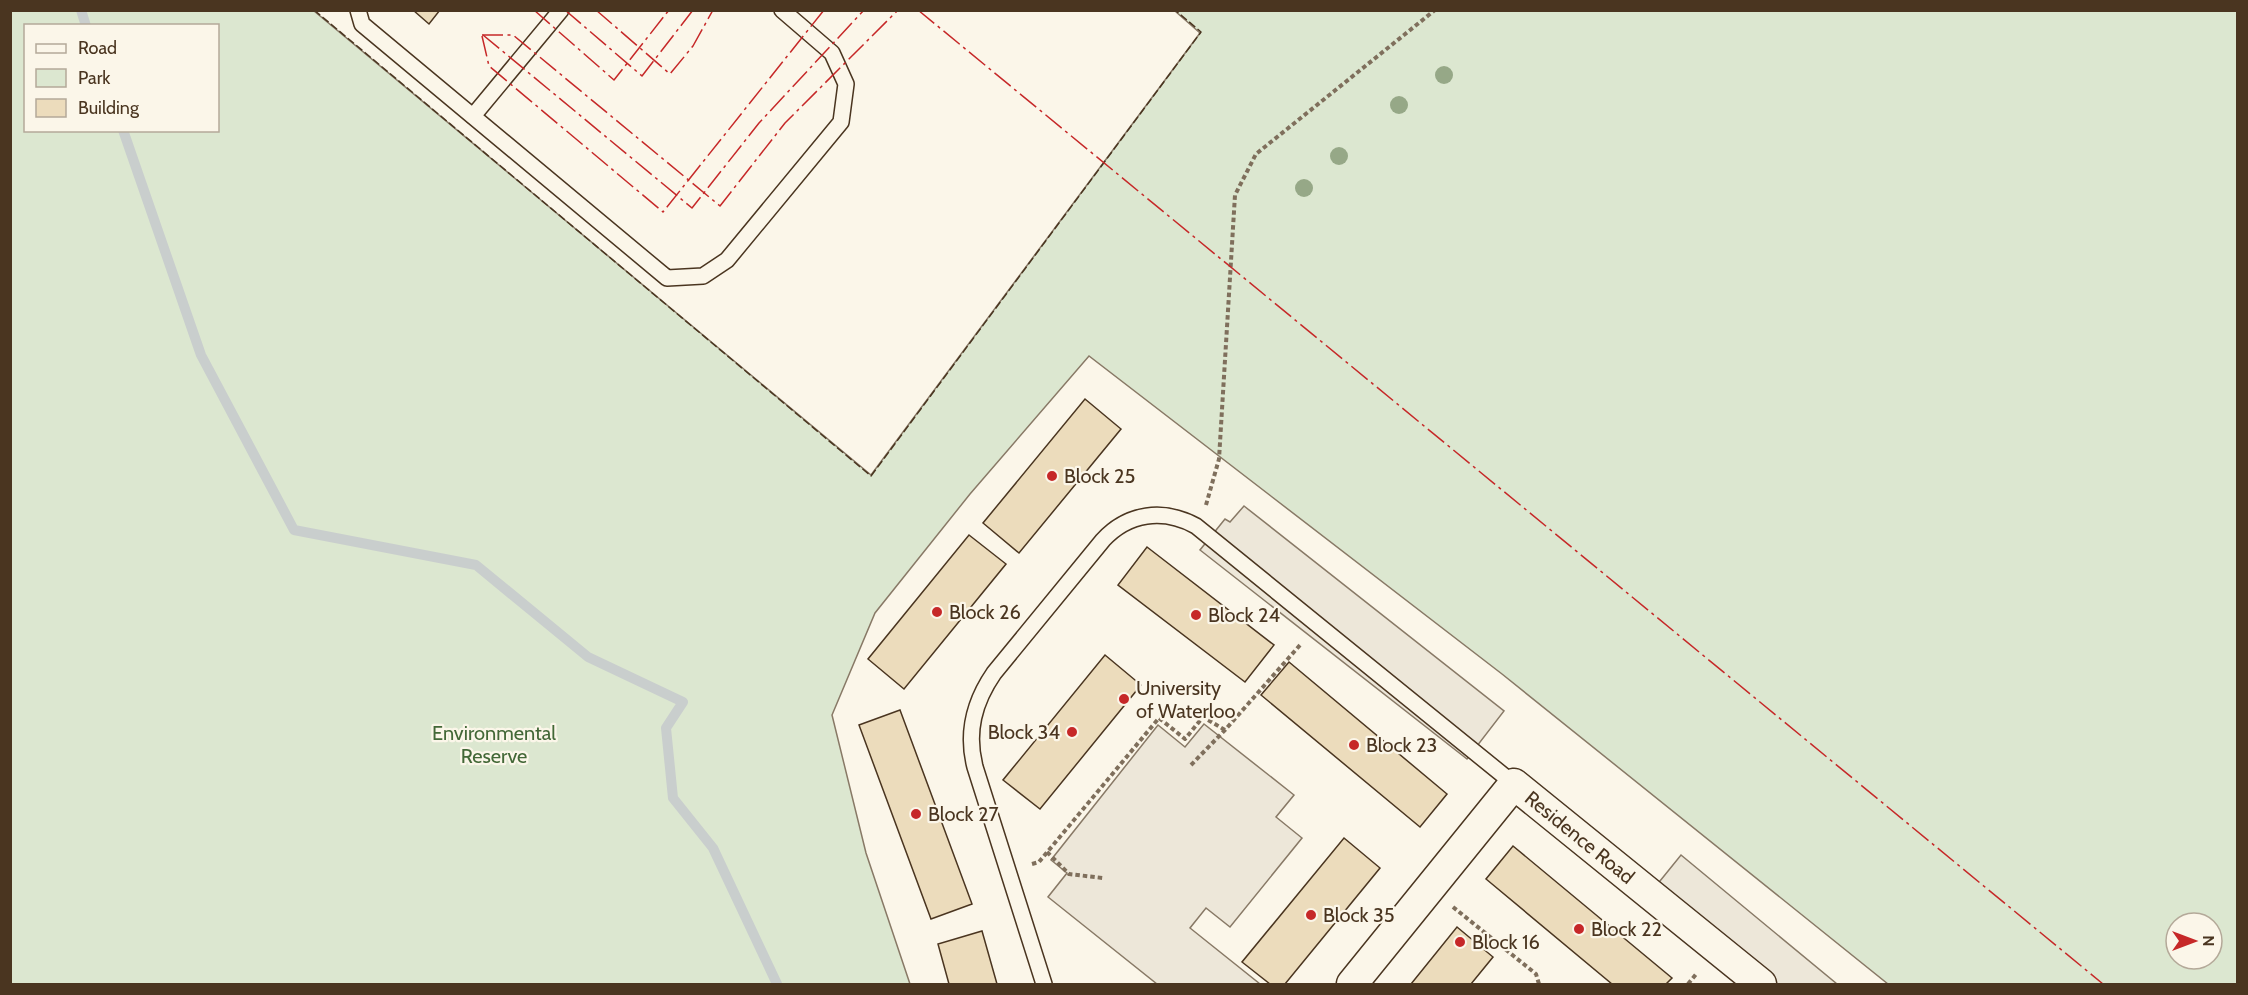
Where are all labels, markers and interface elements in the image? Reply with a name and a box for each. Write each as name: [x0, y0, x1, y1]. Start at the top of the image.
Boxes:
legend: [24, 24, 219, 132]
text: Road: [78, 37, 117, 59]
text: Park: [78, 67, 111, 89]
text: Building: [78, 97, 140, 119]
place label: Block 25: [1064, 464, 1135, 488]
marker: Block 25: [1045, 469, 1059, 483]
place label: Block 26: [949, 600, 1021, 624]
place label: Block 24: [1208, 603, 1280, 627]
marker: Block 26: [930, 605, 944, 619]
marker: Block 24: [1189, 608, 1203, 622]
place label: University of Waterloo: [1136, 676, 1235, 723]
marker: University of Waterloo: [1117, 692, 1131, 706]
place label: Block 34: [988, 720, 1060, 744]
park label: Environmental Reserve: [432, 721, 556, 768]
marker: Block 34: [1065, 725, 1079, 739]
place label: Block 23: [1366, 733, 1437, 757]
marker: Block 23: [1347, 738, 1361, 752]
street label: Residence Road: [1520, 786, 1639, 889]
place label: Block 27: [928, 802, 999, 826]
marker: Block 27: [909, 807, 923, 821]
place label: Block 35: [1323, 903, 1395, 927]
marker: Block 35: [1304, 908, 1318, 922]
north arrow: [2164, 911, 2224, 971]
place label: Block 22: [1591, 917, 1662, 941]
marker: Block 22: [1572, 922, 1586, 936]
place label: Block 16: [1472, 930, 1540, 954]
marker: Block 16: [1453, 935, 1467, 949]
text: N: [2199, 935, 2218, 947]

